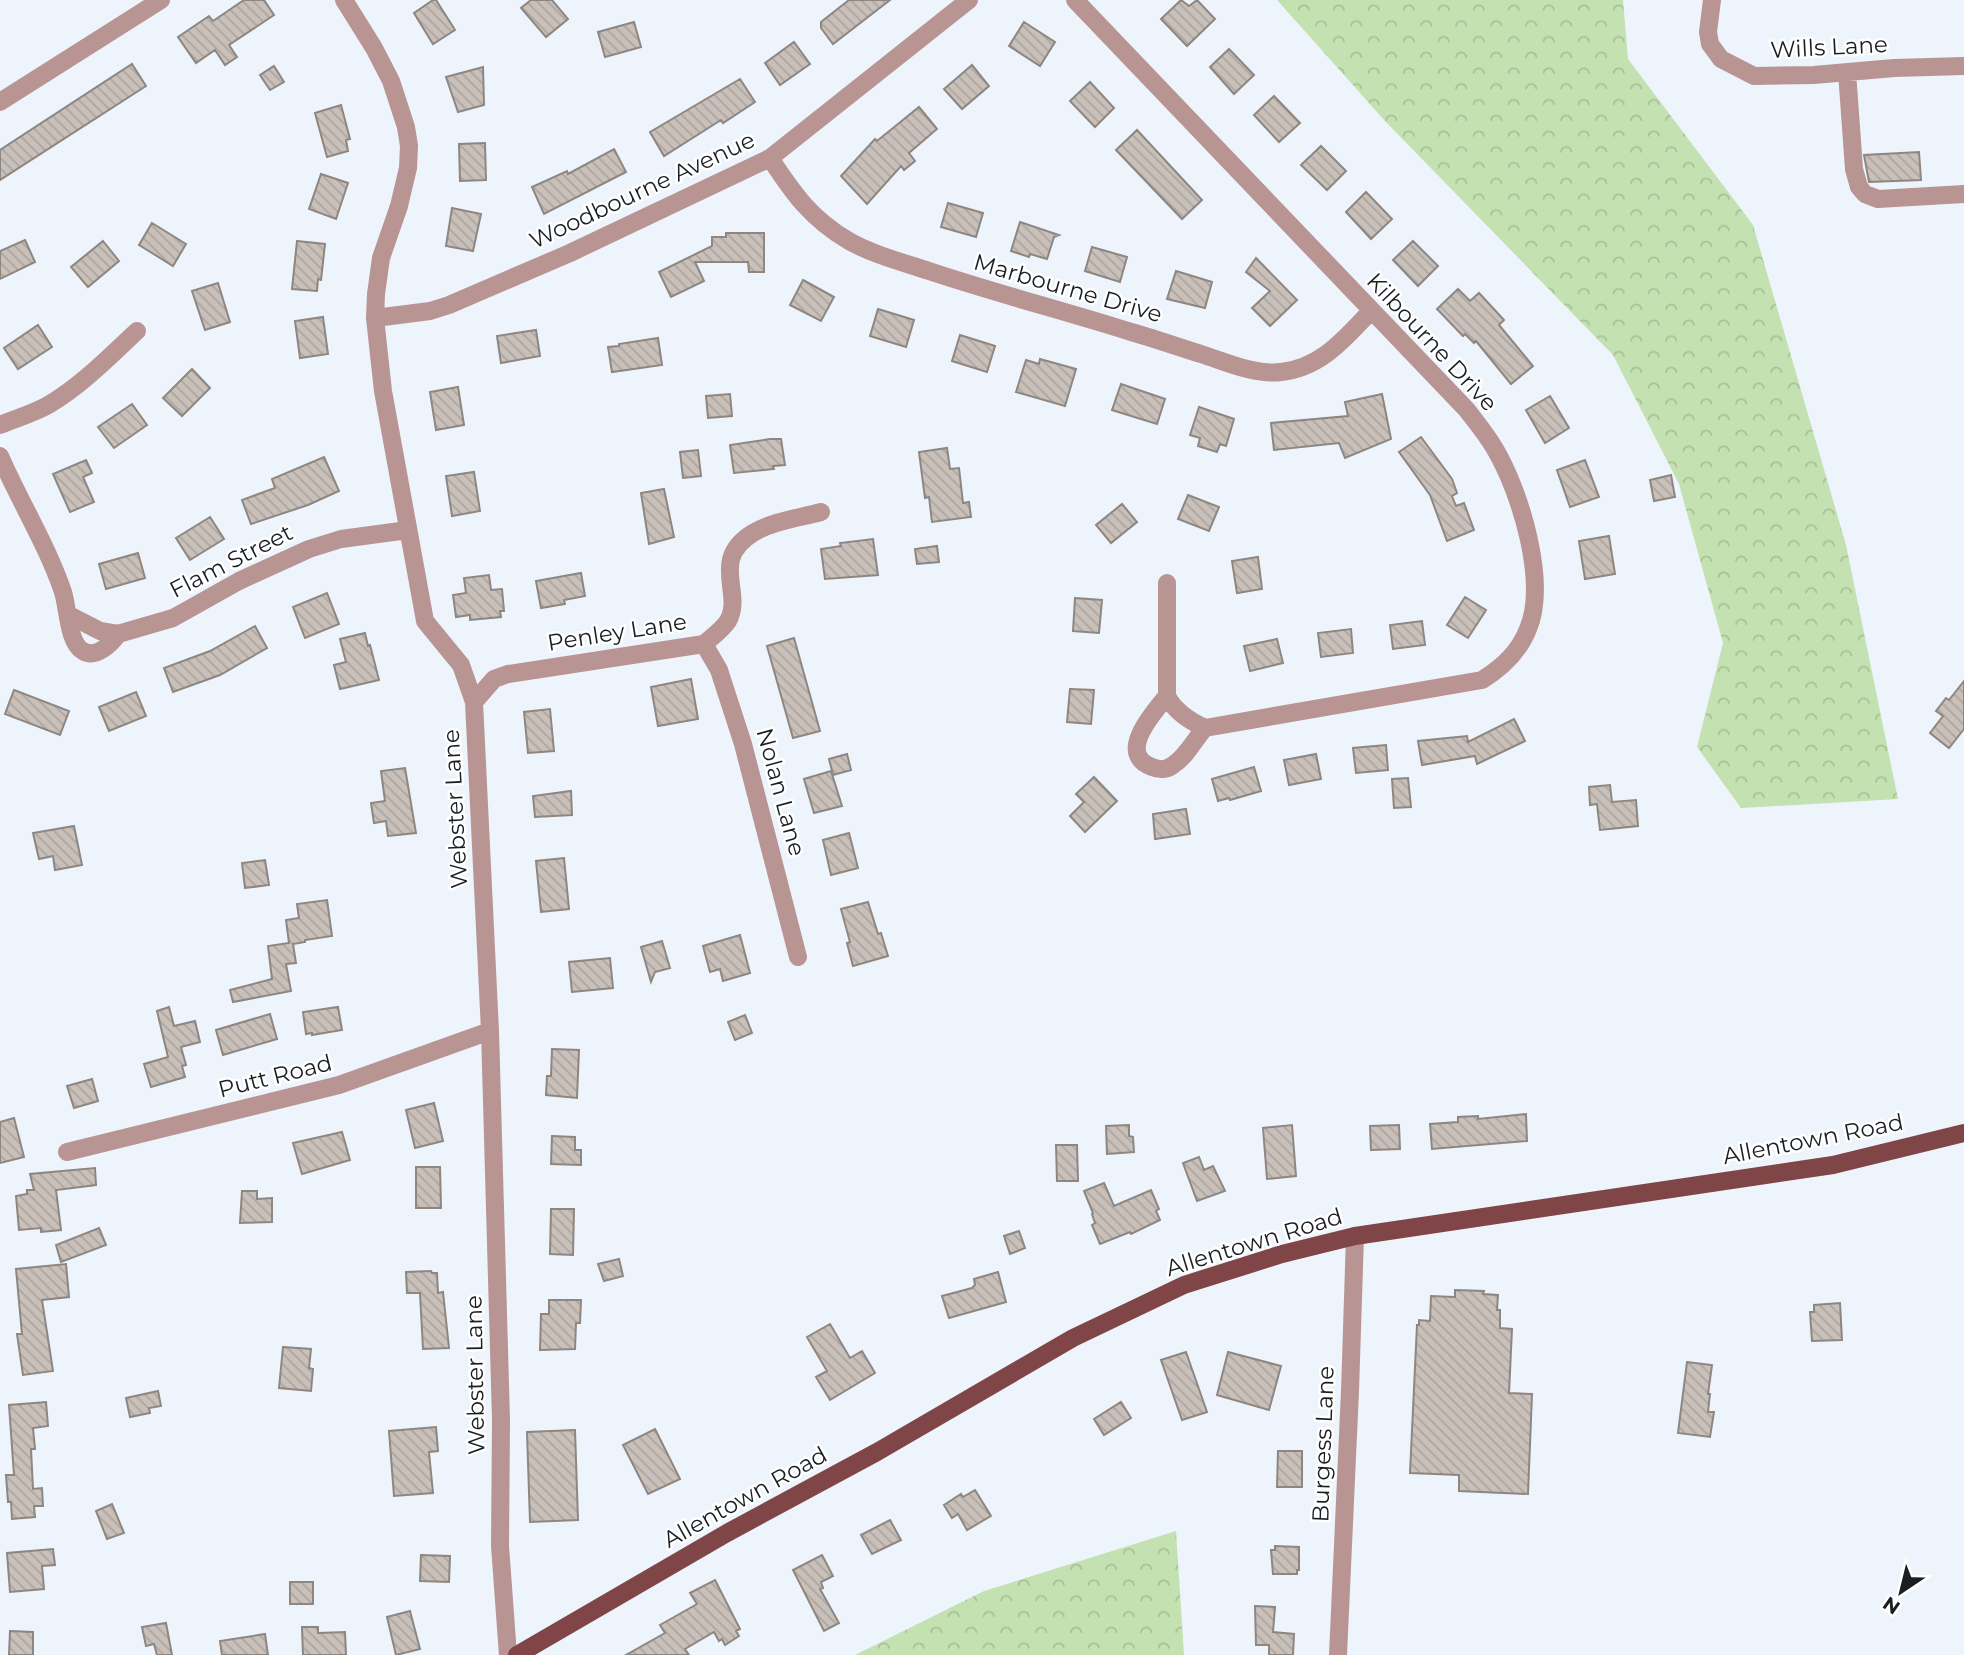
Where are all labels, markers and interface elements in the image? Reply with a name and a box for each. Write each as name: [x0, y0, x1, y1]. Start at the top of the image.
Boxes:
street label: Wills Lane: [1770, 30, 1888, 64]
street label: Woodbourne Avenue: [525, 125, 759, 255]
street label: Marbourne Drive: [971, 248, 1165, 328]
street label: Kilbourne Drive: [1361, 267, 1503, 417]
street label: Flam Street: [165, 518, 297, 604]
street label: Penley Lane: [545, 607, 689, 657]
street label: Nolan Lane: [751, 725, 811, 859]
street label: Webster Lane: [437, 729, 473, 889]
street label: Putt Road: [215, 1048, 335, 1104]
street label: Allentown Road: [1720, 1108, 1906, 1170]
street label: Allentown Road: [1162, 1202, 1346, 1282]
street label: Webster Lane: [460, 1295, 490, 1455]
street label: Burgess Lane: [1306, 1365, 1340, 1523]
street label: Allentown Road: [658, 1440, 832, 1554]
north arrow: [1866, 1557, 1936, 1627]
text: N: [1879, 1592, 1904, 1619]

